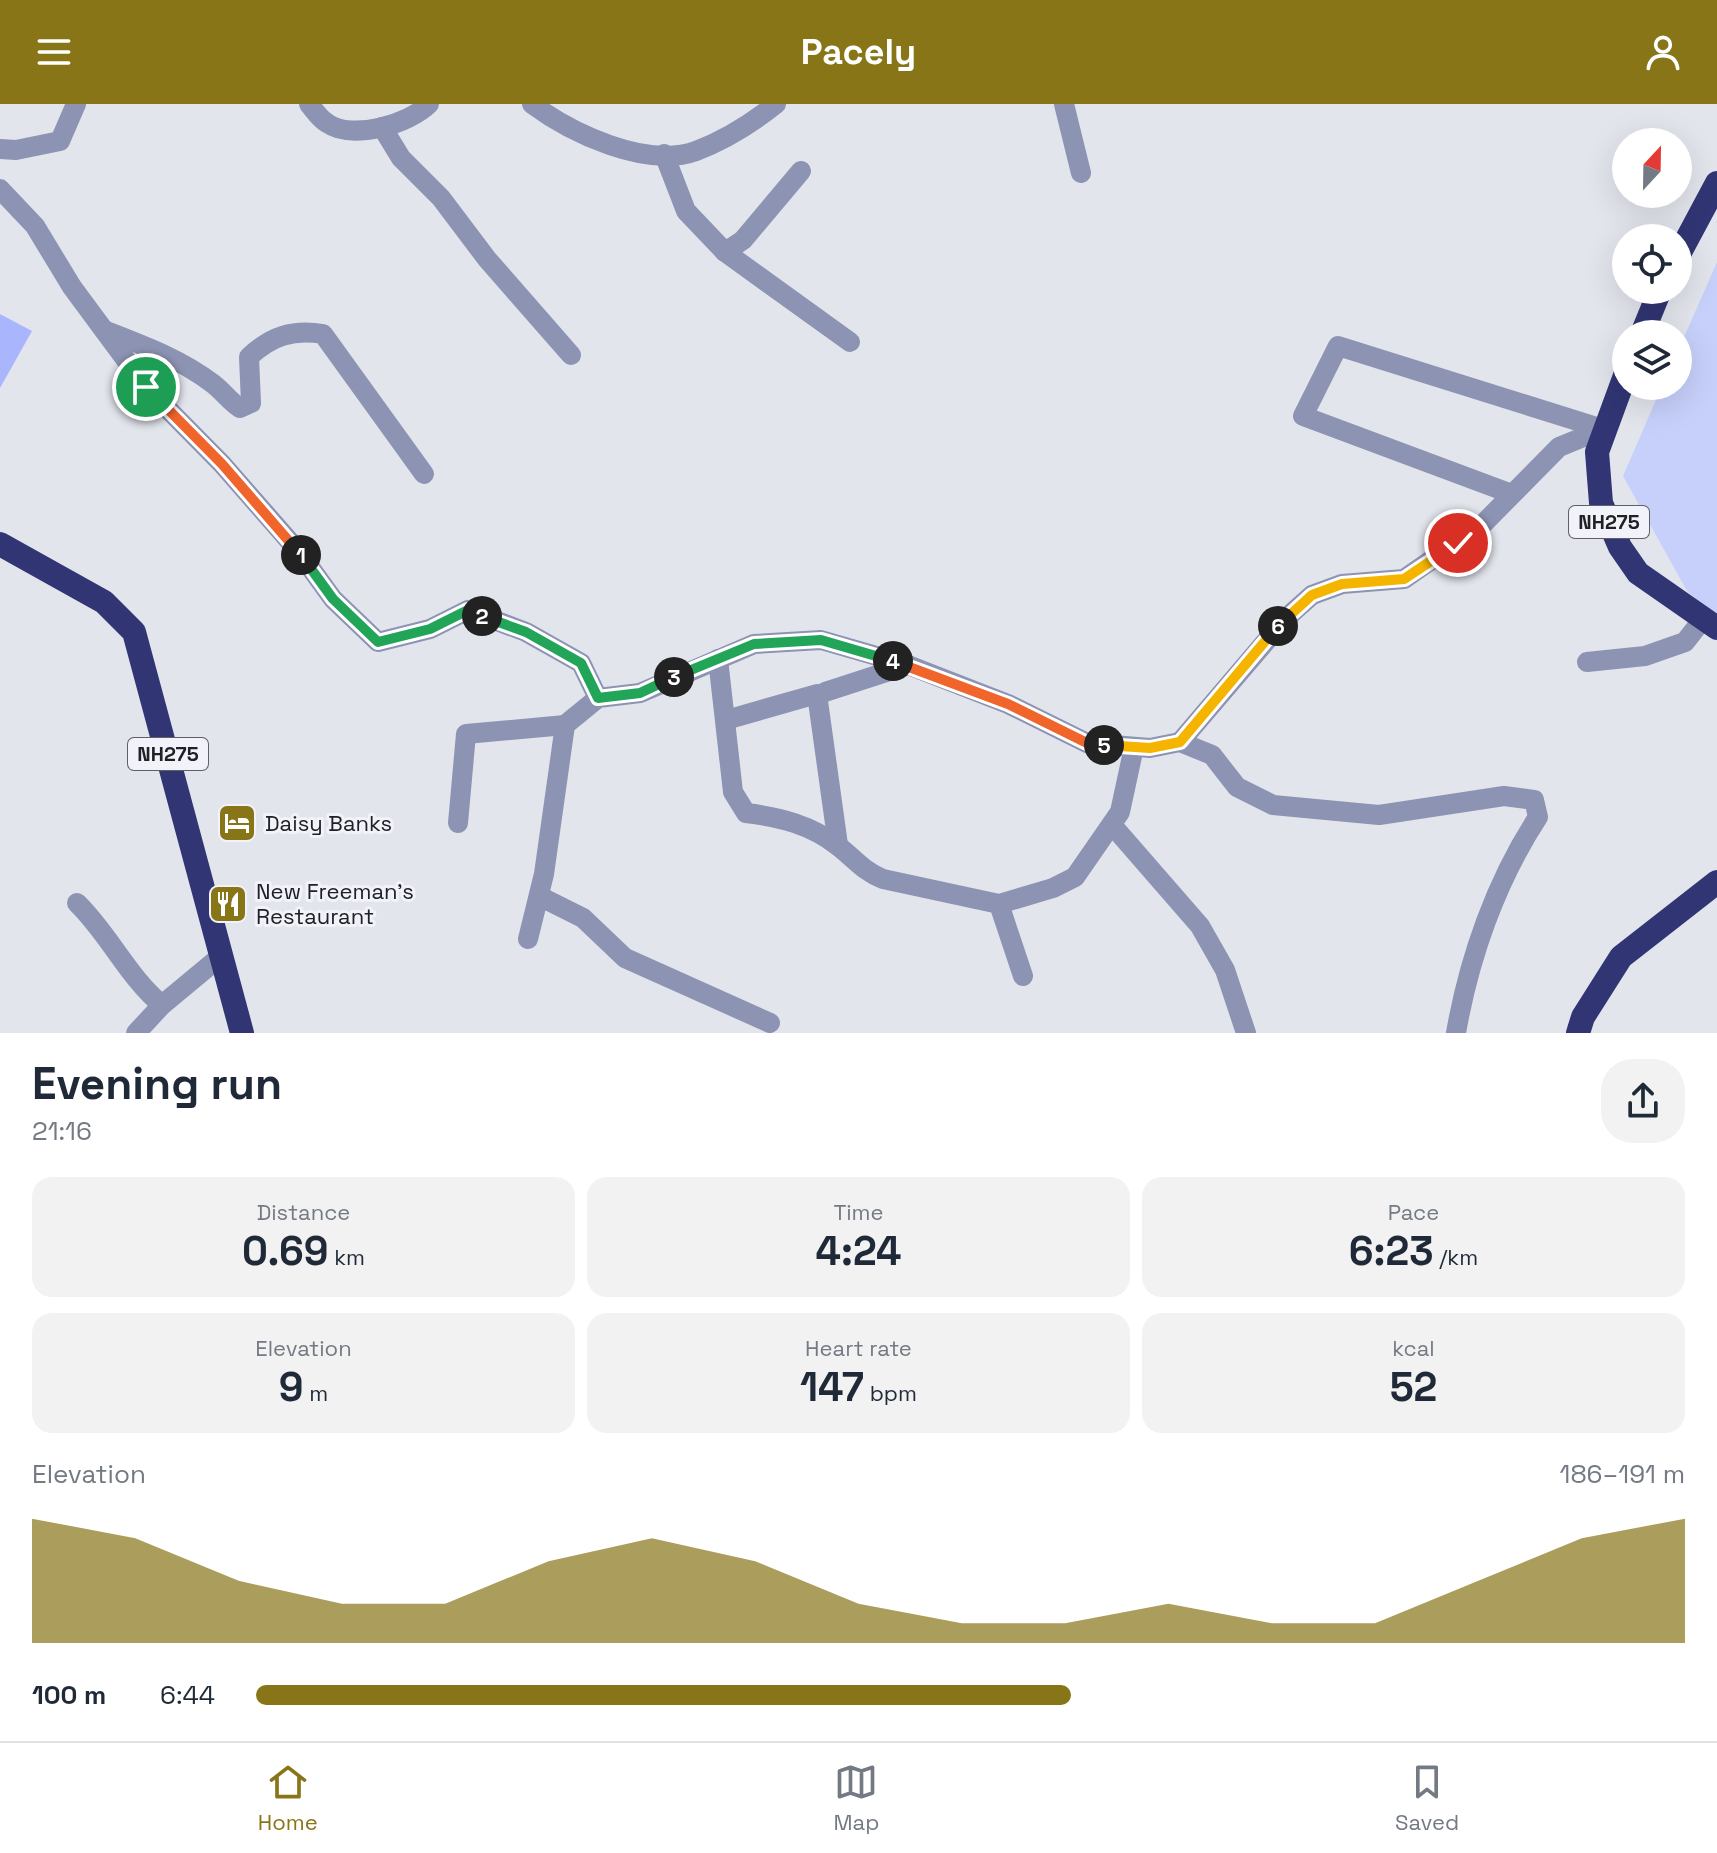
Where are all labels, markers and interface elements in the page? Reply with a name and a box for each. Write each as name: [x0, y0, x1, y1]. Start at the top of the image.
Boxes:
text: Pacely: [801, 29, 916, 75]
icon: menu: [32, 30, 76, 74]
icon: person: [1641, 30, 1685, 74]
north arrow: [1612, 128, 1692, 208]
map controls: [1612, 128, 1692, 400]
button: locate: [1612, 224, 1692, 304]
button: layers: [1612, 320, 1692, 400]
pin: [112, 353, 180, 421]
icon: arrive: [124, 365, 168, 409]
road number: NH275: [1569, 506, 1649, 538]
pin: [1424, 509, 1492, 577]
icon: check: [1436, 521, 1480, 565]
pin: 1: [281, 535, 321, 575]
text: 1: [296, 541, 306, 569]
pin: 2: [462, 596, 502, 636]
text: 2: [475, 602, 489, 630]
pin: 6: [1258, 606, 1298, 646]
text: 6: [1271, 612, 1285, 640]
pin: 4: [873, 641, 913, 681]
text: 4: [886, 647, 900, 675]
pin: 3: [654, 657, 694, 697]
text: 3: [667, 663, 681, 691]
pin: 5: [1084, 725, 1124, 765]
text: 5: [1097, 731, 1111, 759]
road number: NH275: [128, 738, 208, 770]
hotel icon: Daisy Banks: [216, 802, 258, 844]
place label: Daisy Banks: [265, 809, 392, 837]
place label: New Freeman's Restaurant: [256, 877, 414, 930]
restaurant icon: New Freeman's Restaurant: [207, 883, 249, 925]
text: Evening run: [32, 1056, 282, 1112]
button: share: [1601, 1059, 1685, 1143]
text: 21:16: [32, 1114, 92, 1148]
text: Distance: [257, 1198, 350, 1226]
text: Time: [833, 1198, 884, 1226]
text: Pace: [1388, 1198, 1439, 1226]
text: 0.69: [242, 1226, 328, 1277]
text: 4:24: [816, 1226, 901, 1277]
text: 6:23: [1349, 1226, 1434, 1277]
text: km: [328, 1243, 365, 1271]
text: /km: [1434, 1243, 1478, 1271]
text: Elevation: [255, 1334, 352, 1362]
text: Heart rate: [805, 1334, 912, 1362]
text: kcal: [1392, 1334, 1435, 1362]
text: 9: [279, 1362, 304, 1413]
text: 147: [800, 1362, 864, 1413]
text: 52: [1390, 1362, 1437, 1413]
text: m: [304, 1379, 328, 1407]
text: bpm: [864, 1379, 917, 1407]
text: Elevation: [32, 1457, 146, 1491]
text: 186–191 m: [1560, 1457, 1685, 1491]
text: 100 m: [32, 1678, 106, 1712]
text: 6:44: [160, 1678, 215, 1712]
tab: Home: [258, 1760, 318, 1836]
tab: Map: [833, 1760, 879, 1836]
tab: Saved: [1395, 1760, 1459, 1836]

